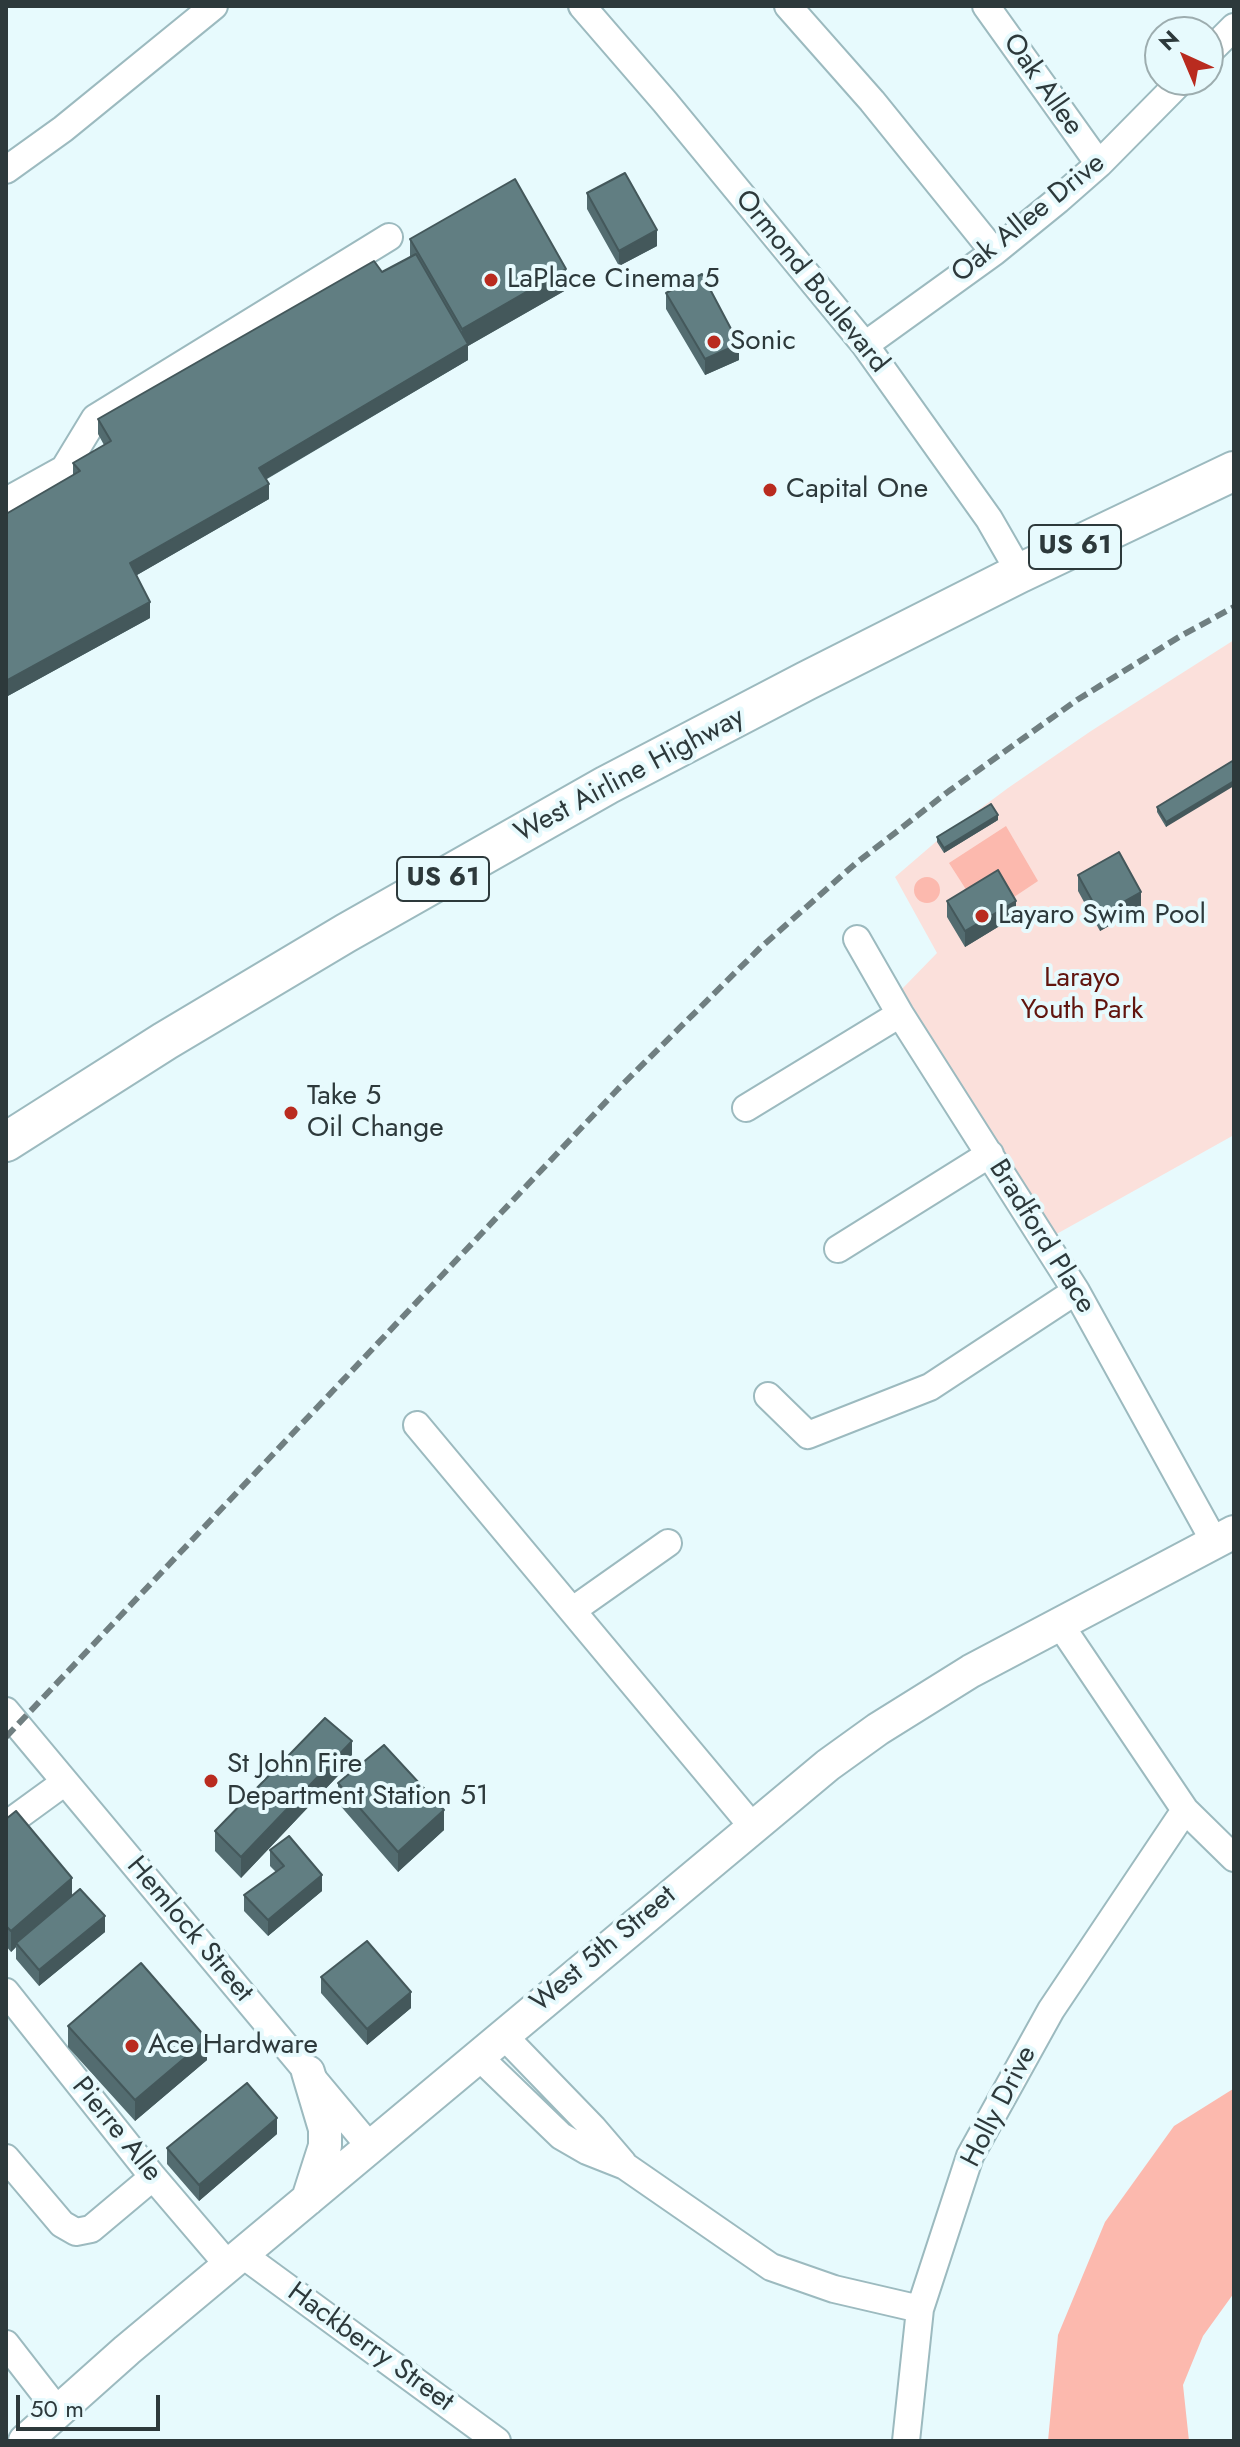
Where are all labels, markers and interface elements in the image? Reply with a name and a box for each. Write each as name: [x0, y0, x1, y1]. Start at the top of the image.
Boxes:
north arrow: [1144, 16, 1224, 96]
text: N: [1151, 23, 1186, 58]
street label: Oak Allee: [995, 28, 1089, 142]
street label: Oak Allee Drive: [946, 147, 1112, 291]
street label: Ormond Boulevard: [727, 184, 895, 380]
place label: LaPlace Cinema 5: [507, 263, 720, 297]
marker: LaPlace Cinema 5: [482, 271, 500, 289]
place label: Sonic: [730, 325, 796, 359]
marker: Sonic: [705, 333, 723, 351]
place label: Capital One: [786, 473, 928, 507]
marker: Capital One: [761, 481, 779, 499]
road number: US 61: [1029, 525, 1121, 569]
street label: West Airline Highway: [509, 701, 751, 851]
road number: US 61: [397, 857, 489, 901]
place label: Layaro Swim Pool: [998, 899, 1206, 933]
marker: Layaro Swim Pool: [973, 907, 991, 925]
park label: Larayo Youth Park: [1021, 962, 1143, 1028]
place label: Take 5 Oil Change: [307, 1080, 444, 1146]
marker: Take 5 Oil Change: [282, 1104, 300, 1122]
street label: Bradford Place: [980, 1154, 1102, 1320]
place label: St John Fire Department Station 51: [227, 1748, 489, 1814]
marker: St John Fire Department Station 51: [202, 1772, 220, 1790]
street label: Hemlock Street: [119, 1851, 259, 2009]
street label: West 5th Street: [525, 1880, 683, 2020]
place label: Ace Hardware: [148, 2029, 318, 2063]
marker: Ace Hardware: [123, 2037, 141, 2055]
street label: Holly Drive: [955, 2041, 1045, 2173]
street label: Pierre Alle: [64, 2071, 168, 2189]
street label: Hackberry Street: [280, 2276, 460, 2420]
scale bar: [20, 2379, 164, 2429]
text: 50 m: [30, 2391, 84, 2426]

